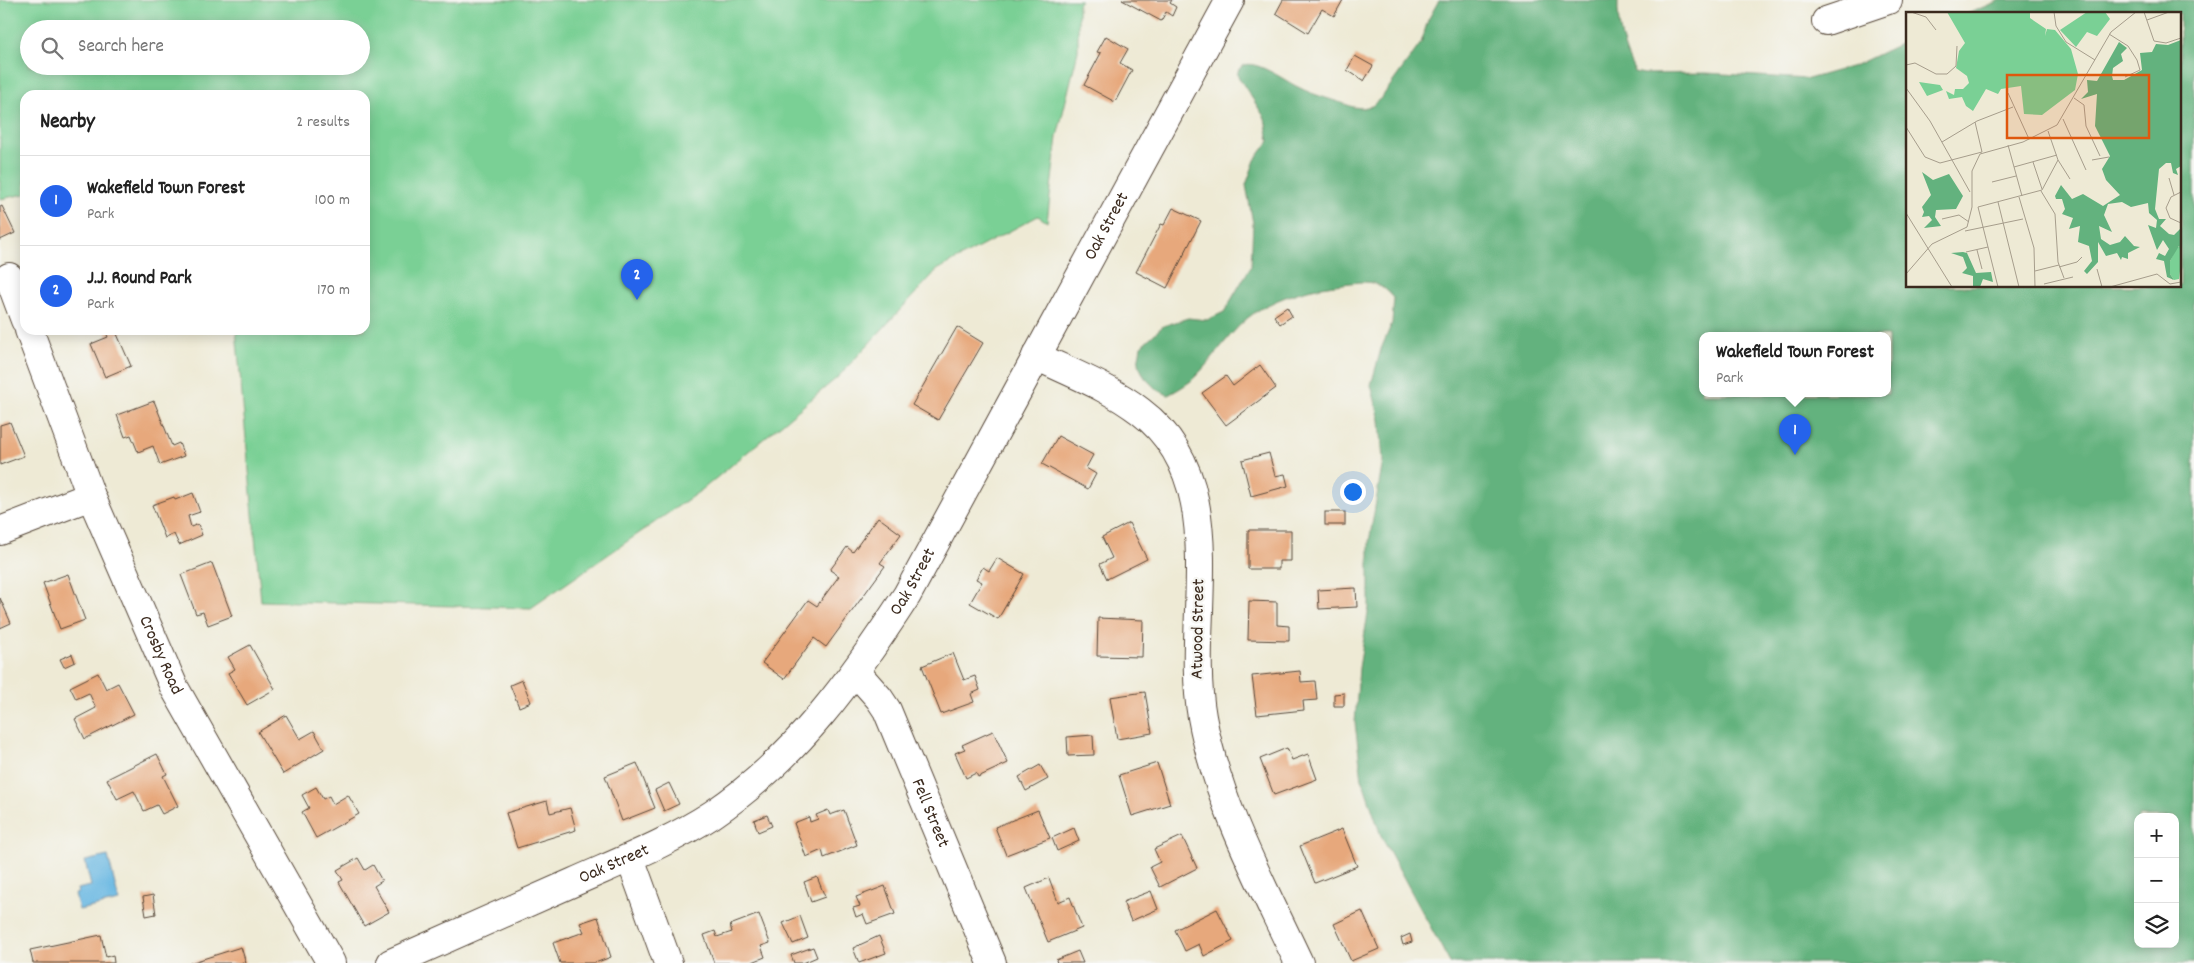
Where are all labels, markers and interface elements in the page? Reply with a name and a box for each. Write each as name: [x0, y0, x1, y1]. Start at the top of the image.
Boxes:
inset map: [1906, 12, 2182, 288]
search box: [20, 20, 370, 75]
icon: search: [38, 34, 66, 62]
text: Search here: [78, 34, 164, 61]
text: Nearby: [40, 108, 95, 138]
text: 2 results: [296, 111, 350, 134]
text: Wakefield Town Forest: [87, 176, 245, 203]
street label: Oak Street: [1078, 188, 1136, 265]
text: 1: [54, 189, 58, 212]
text: 100 m: [314, 189, 350, 212]
text: Park: [87, 203, 114, 226]
pin: 2: [621, 259, 653, 300]
text: J.J. Round Park: [87, 266, 192, 293]
text: 2: [53, 279, 60, 302]
text: 170 m: [317, 279, 350, 302]
text: Park: [87, 293, 114, 316]
popup: [1699, 332, 1891, 397]
text: Wakefield Town Forest: [1716, 340, 1874, 367]
text: Park: [1716, 367, 1743, 390]
pin: 1: [1779, 414, 1811, 455]
your location: [1340, 479, 1366, 505]
street label: Oak Street: [884, 544, 943, 621]
street label: Atwood Street: [1186, 578, 1212, 679]
street label: Crosby Road: [132, 612, 189, 700]
street label: Fell Street: [904, 775, 955, 852]
map controls: [2134, 813, 2179, 948]
button: +: [2134, 813, 2179, 858]
street label: Oak Street: [575, 838, 654, 891]
button: −: [2134, 858, 2179, 903]
button: layers: [2134, 903, 2179, 948]

